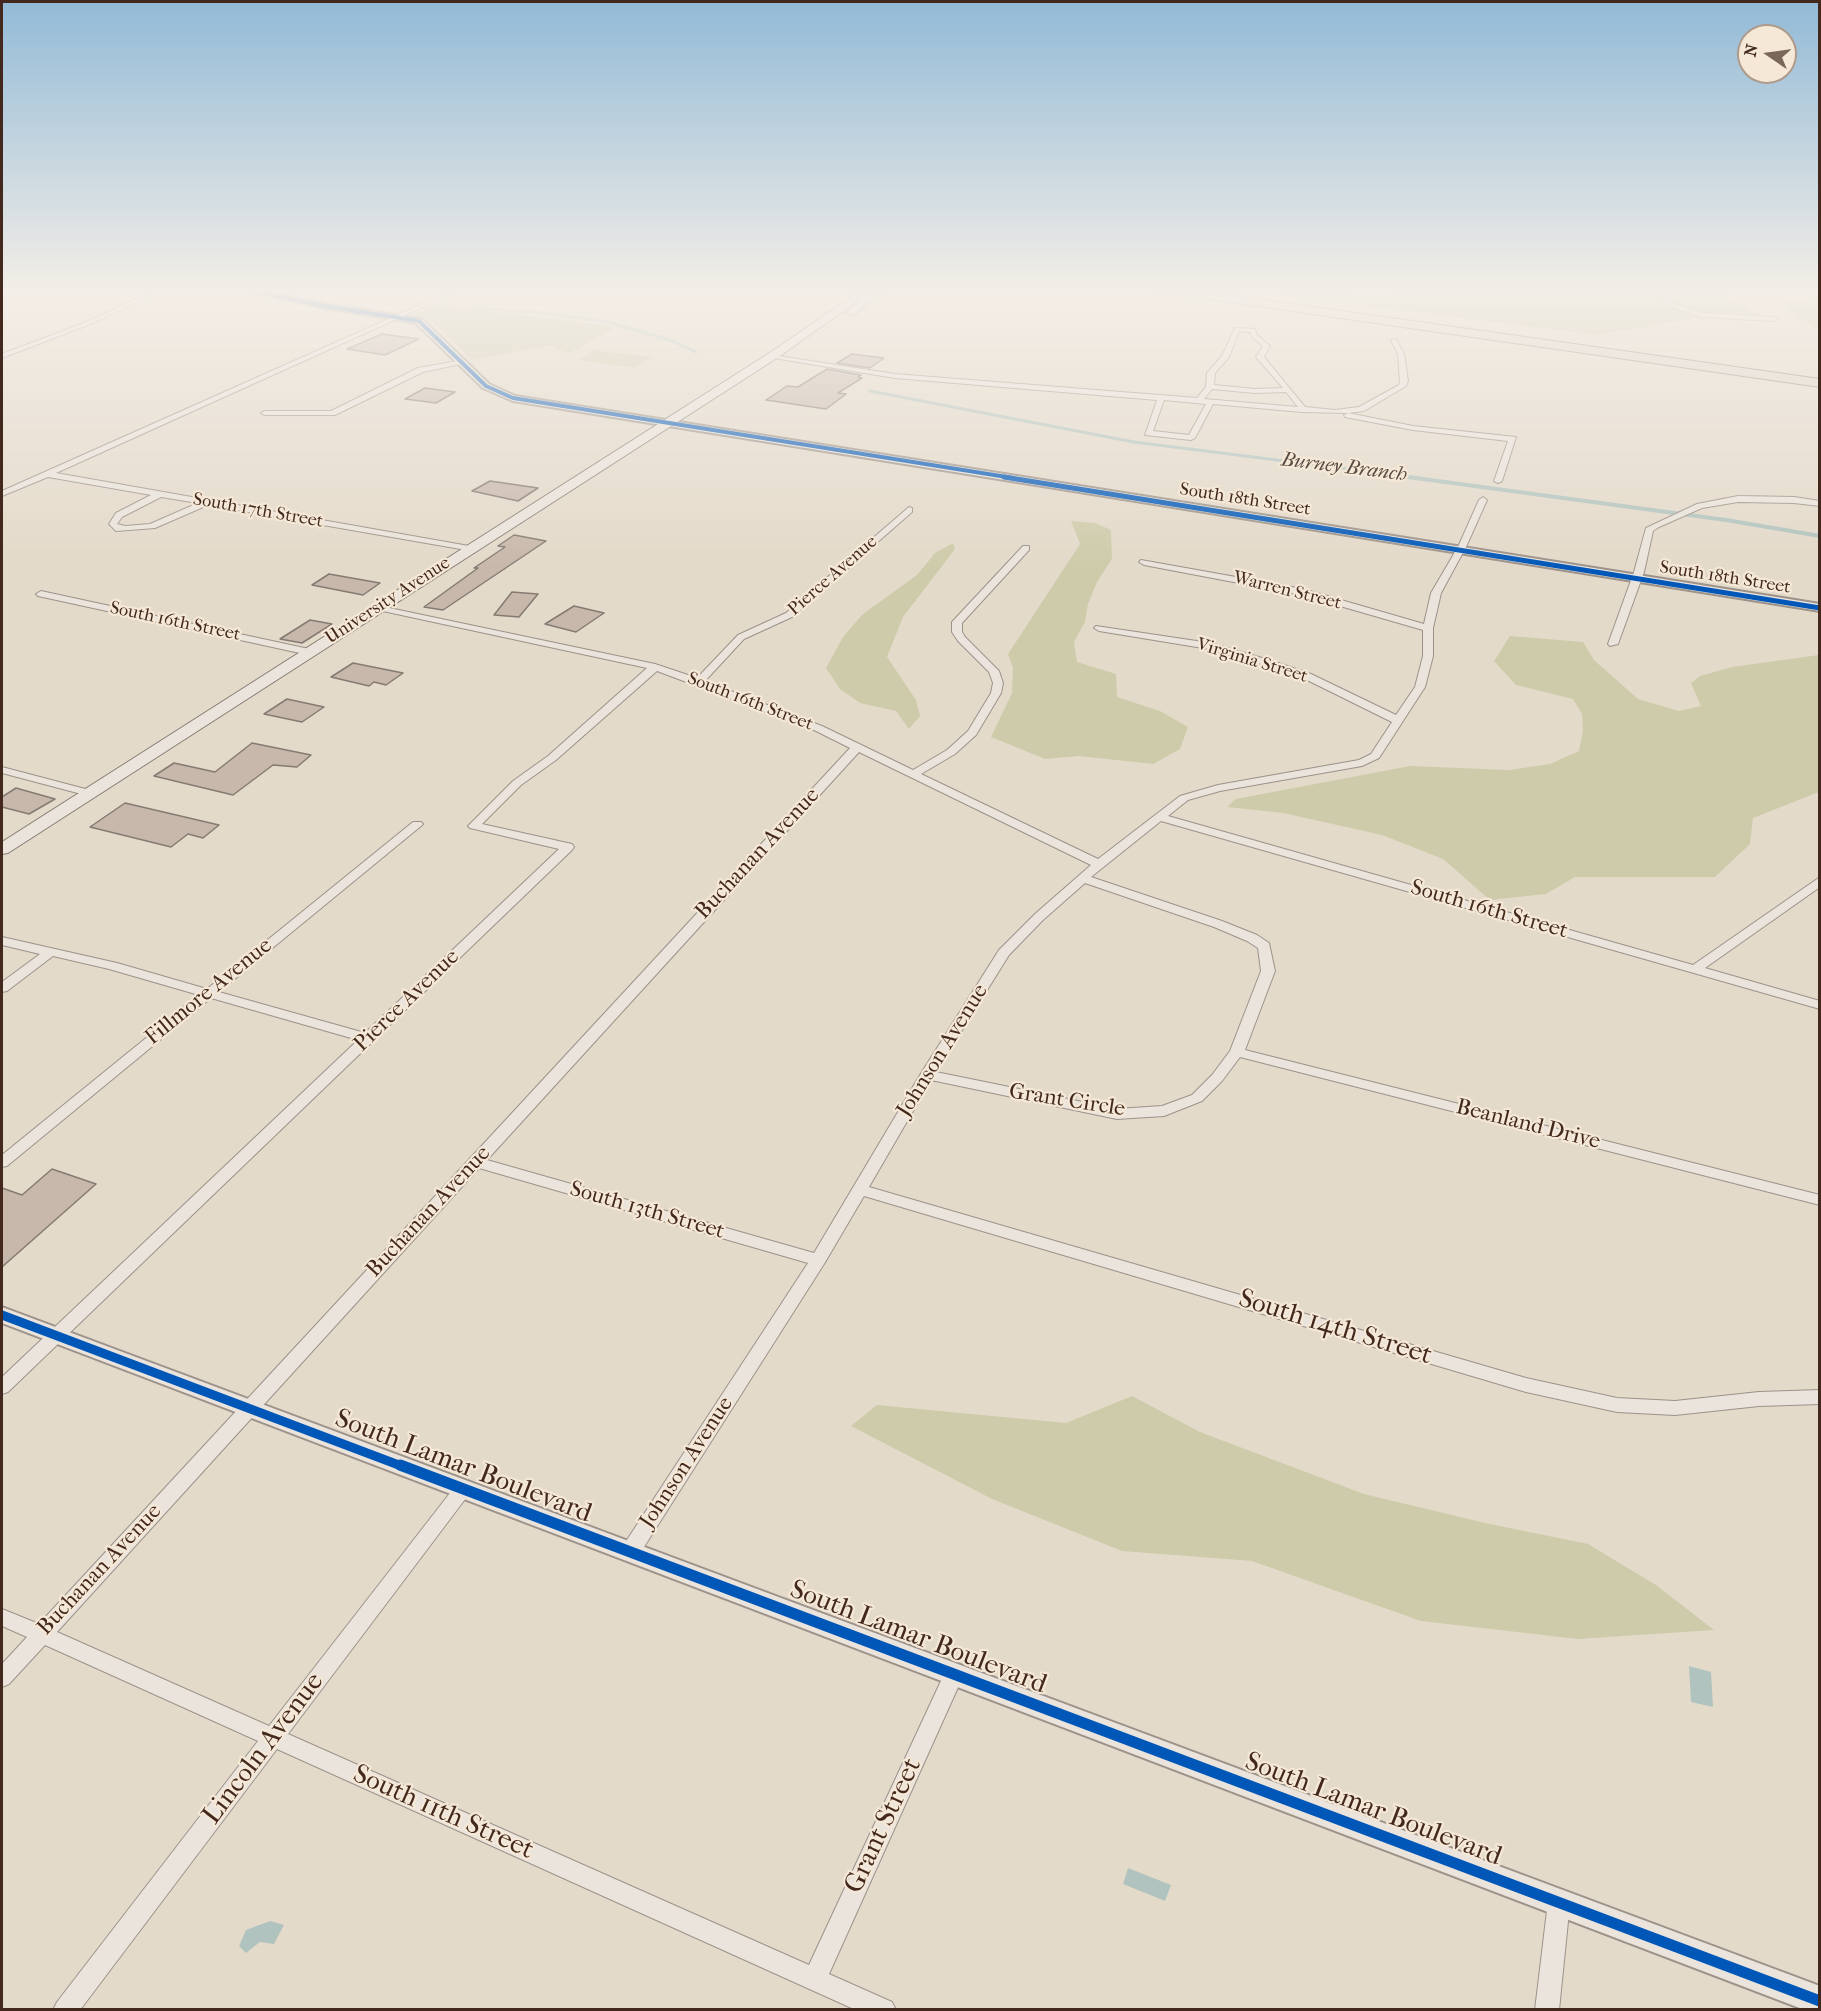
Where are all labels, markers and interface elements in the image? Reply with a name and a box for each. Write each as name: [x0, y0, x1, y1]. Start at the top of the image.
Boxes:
north arrow: [1737, 24, 1797, 84]
text: N: [1740, 42, 1762, 58]
water label: Burney Branch: [1280, 448, 1408, 488]
street label: South 18th Street: [1178, 479, 1312, 521]
street label: South 17th Street: [191, 489, 325, 533]
street label: Pierce Avenue: [784, 531, 882, 621]
street label: University Avenue: [322, 553, 454, 649]
street label: South 18th Street: [1658, 557, 1792, 599]
street label: Warren Street: [1231, 567, 1343, 615]
street label: South 16th Street: [108, 598, 242, 646]
street label: Virginia Street: [1194, 634, 1310, 688]
street label: South 16th Street: [684, 668, 816, 736]
street label: Buchanan Avenue: [690, 783, 826, 925]
street label: South 16th Street: [1407, 875, 1571, 945]
street label: Fillmore Avenue: [140, 933, 278, 1051]
street label: Pierce Avenue: [349, 944, 465, 1058]
street label: Johnson Avenue: [892, 980, 994, 1122]
street label: Grant Circle: [1007, 1079, 1127, 1123]
street label: Beanland Drive: [1453, 1094, 1603, 1156]
street label: Buchanan Avenue: [361, 1141, 497, 1283]
street label: South 13th Street: [567, 1176, 727, 1246]
street label: South 14th Street: [1234, 1283, 1436, 1373]
street label: Johnson Avenue: [635, 1392, 739, 1534]
street label: South Lamar Boulevard: [330, 1403, 596, 1531]
street label: Buchanan Avenue: [32, 1499, 168, 1641]
street label: South Lamar Boulevard: [785, 1574, 1051, 1702]
street label: Lincoln Avenue: [197, 1667, 331, 1831]
street label: South Lamar Boulevard: [1240, 1746, 1506, 1874]
street label: Grant Street: [839, 1753, 929, 1899]
street label: South 11th Street: [348, 1759, 538, 1867]

